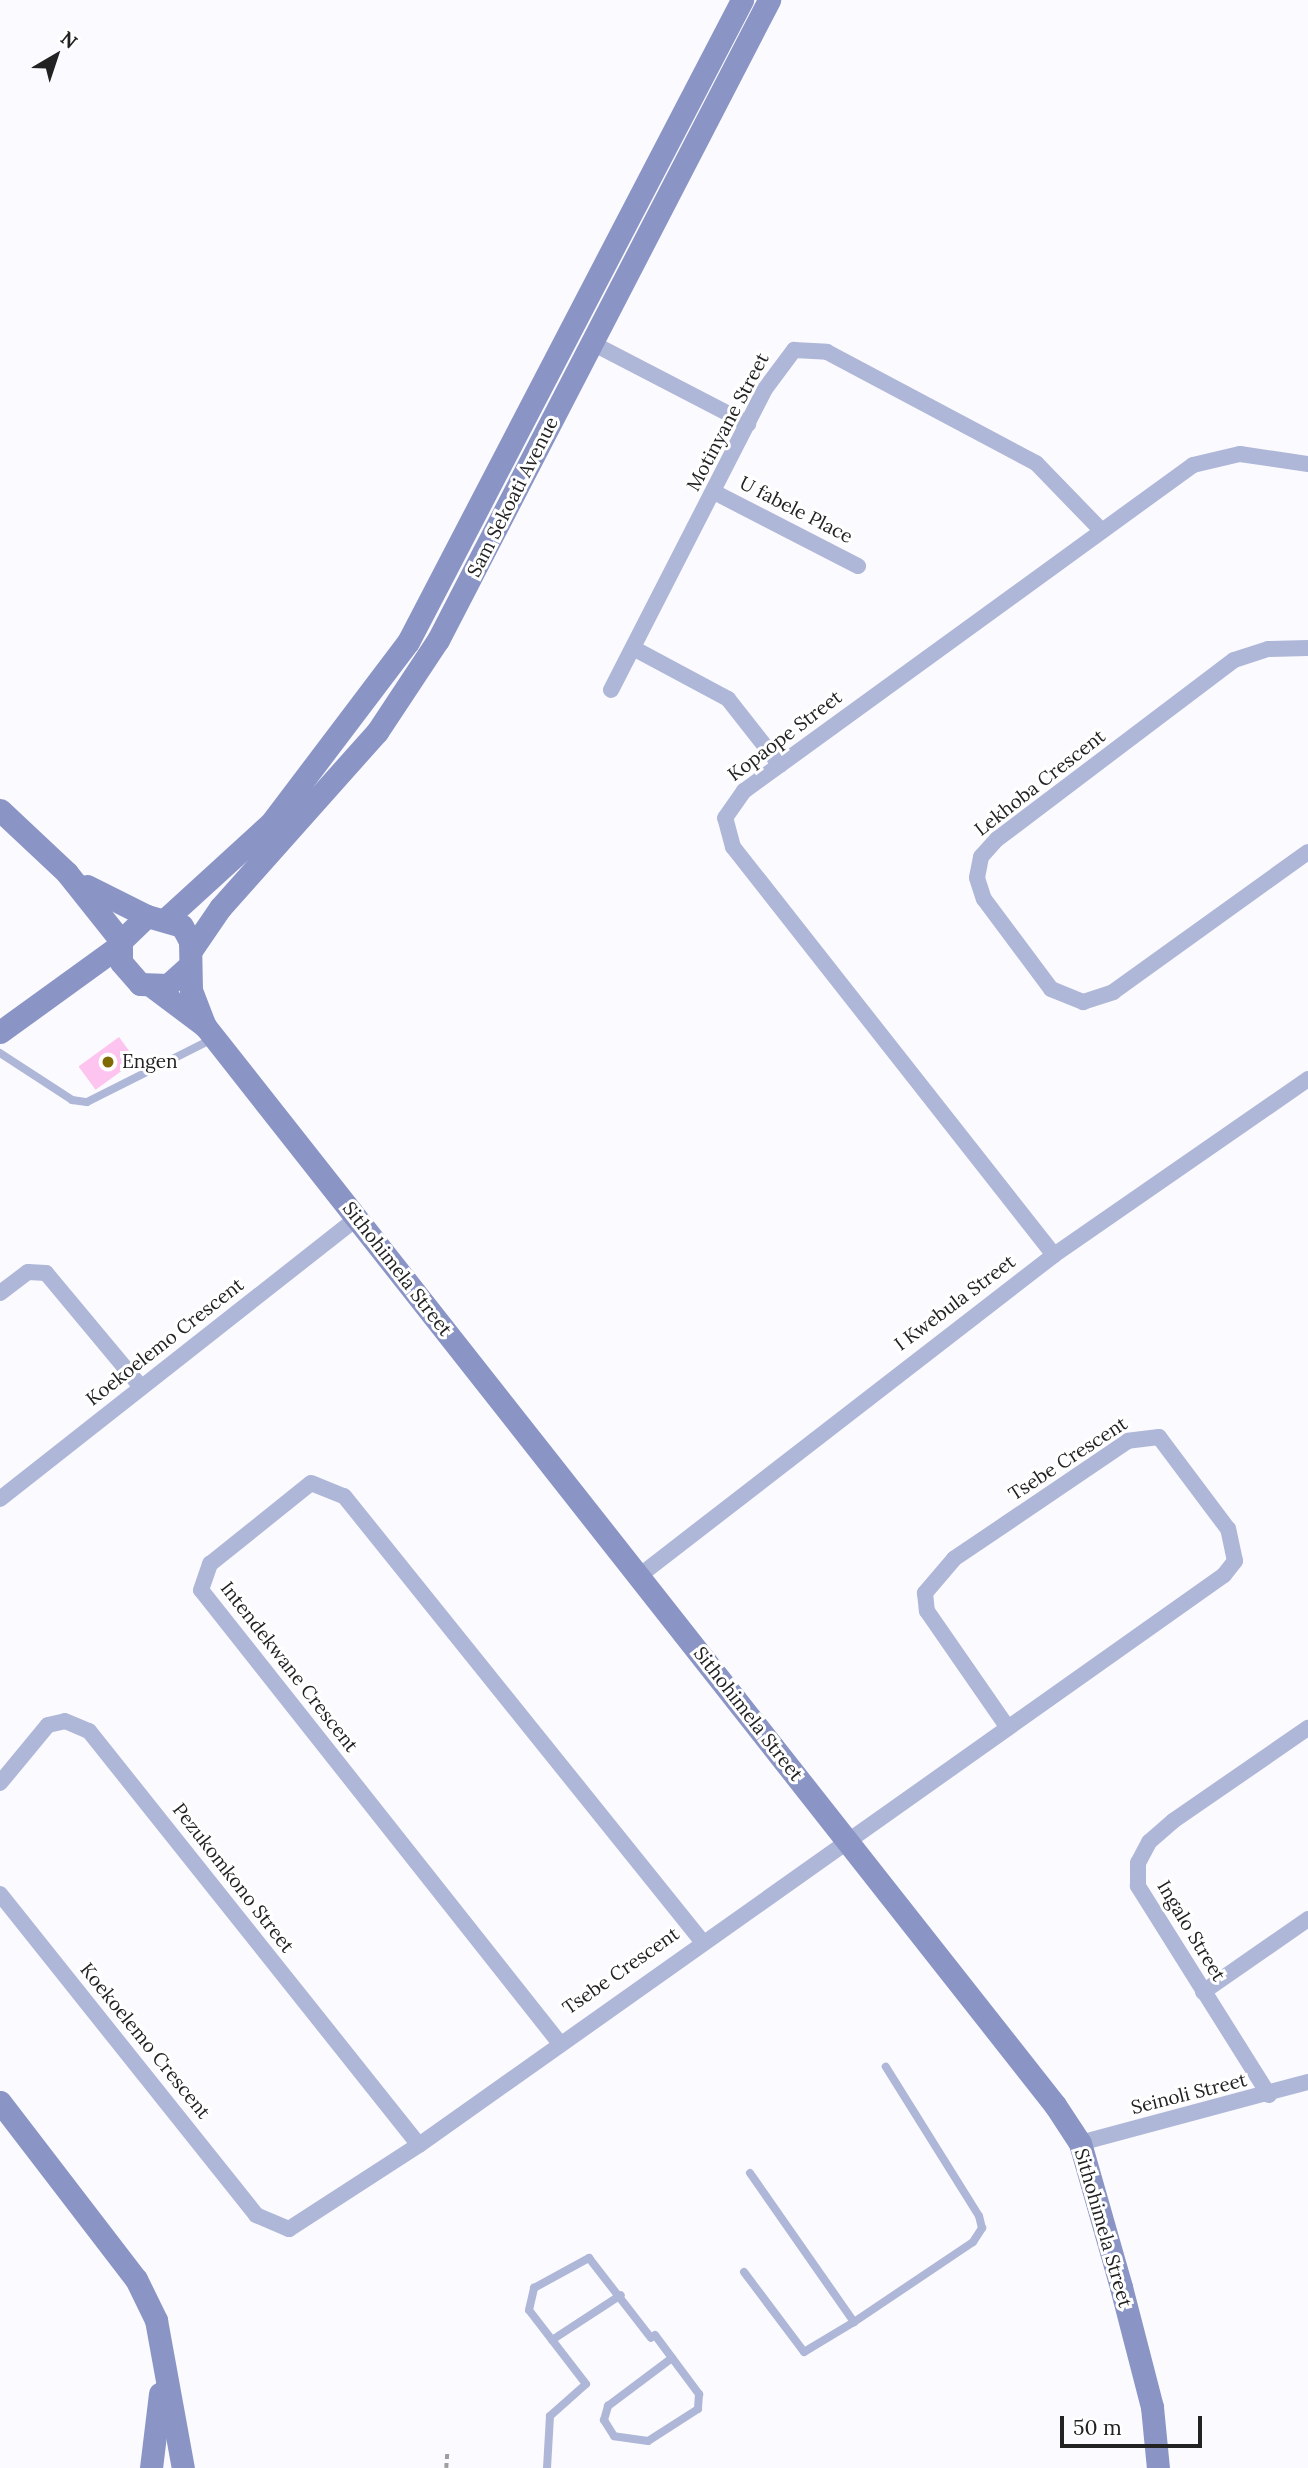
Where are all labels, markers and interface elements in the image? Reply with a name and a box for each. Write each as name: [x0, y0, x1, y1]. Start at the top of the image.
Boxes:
north arrow: [21, 21, 91, 91]
text: N: [56, 26, 82, 54]
street label: Motinyane Street: [682, 349, 774, 495]
street label: Sam Sekoati Avenue: [463, 413, 563, 581]
street label: U fabele Place: [736, 472, 856, 548]
street label: Kopaope Street: [724, 686, 846, 786]
street label: Lekhoba Crescent: [970, 725, 1110, 841]
place label: Engen: [122, 1051, 178, 1073]
marker: Engen: [100, 1054, 116, 1070]
street label: Sithohimela Street: [338, 1197, 456, 1341]
street label: I Kwebula Street: [890, 1250, 1020, 1356]
street label: Koekoelemo Crescent: [82, 1273, 248, 1411]
street label: Tsebe Crescent: [1005, 1412, 1131, 1506]
street label: Intendekwane Crescent: [215, 1577, 363, 1757]
street label: Sithohimela Street: [689, 1642, 807, 1786]
street label: Pezukomkono Street: [168, 1799, 298, 1957]
street label: Ingalo Street: [1152, 1877, 1230, 1985]
street label: Tsebe Crescent: [559, 1922, 683, 2020]
street label: Koekoelemo Crescent: [75, 1959, 215, 2123]
street label: Seinoli Street: [1129, 2069, 1249, 2119]
street label: Sithohimela Street: [1069, 2146, 1137, 2310]
scale bar: [1063, 2402, 1205, 2446]
text: 50 m: [1073, 2414, 1122, 2441]

